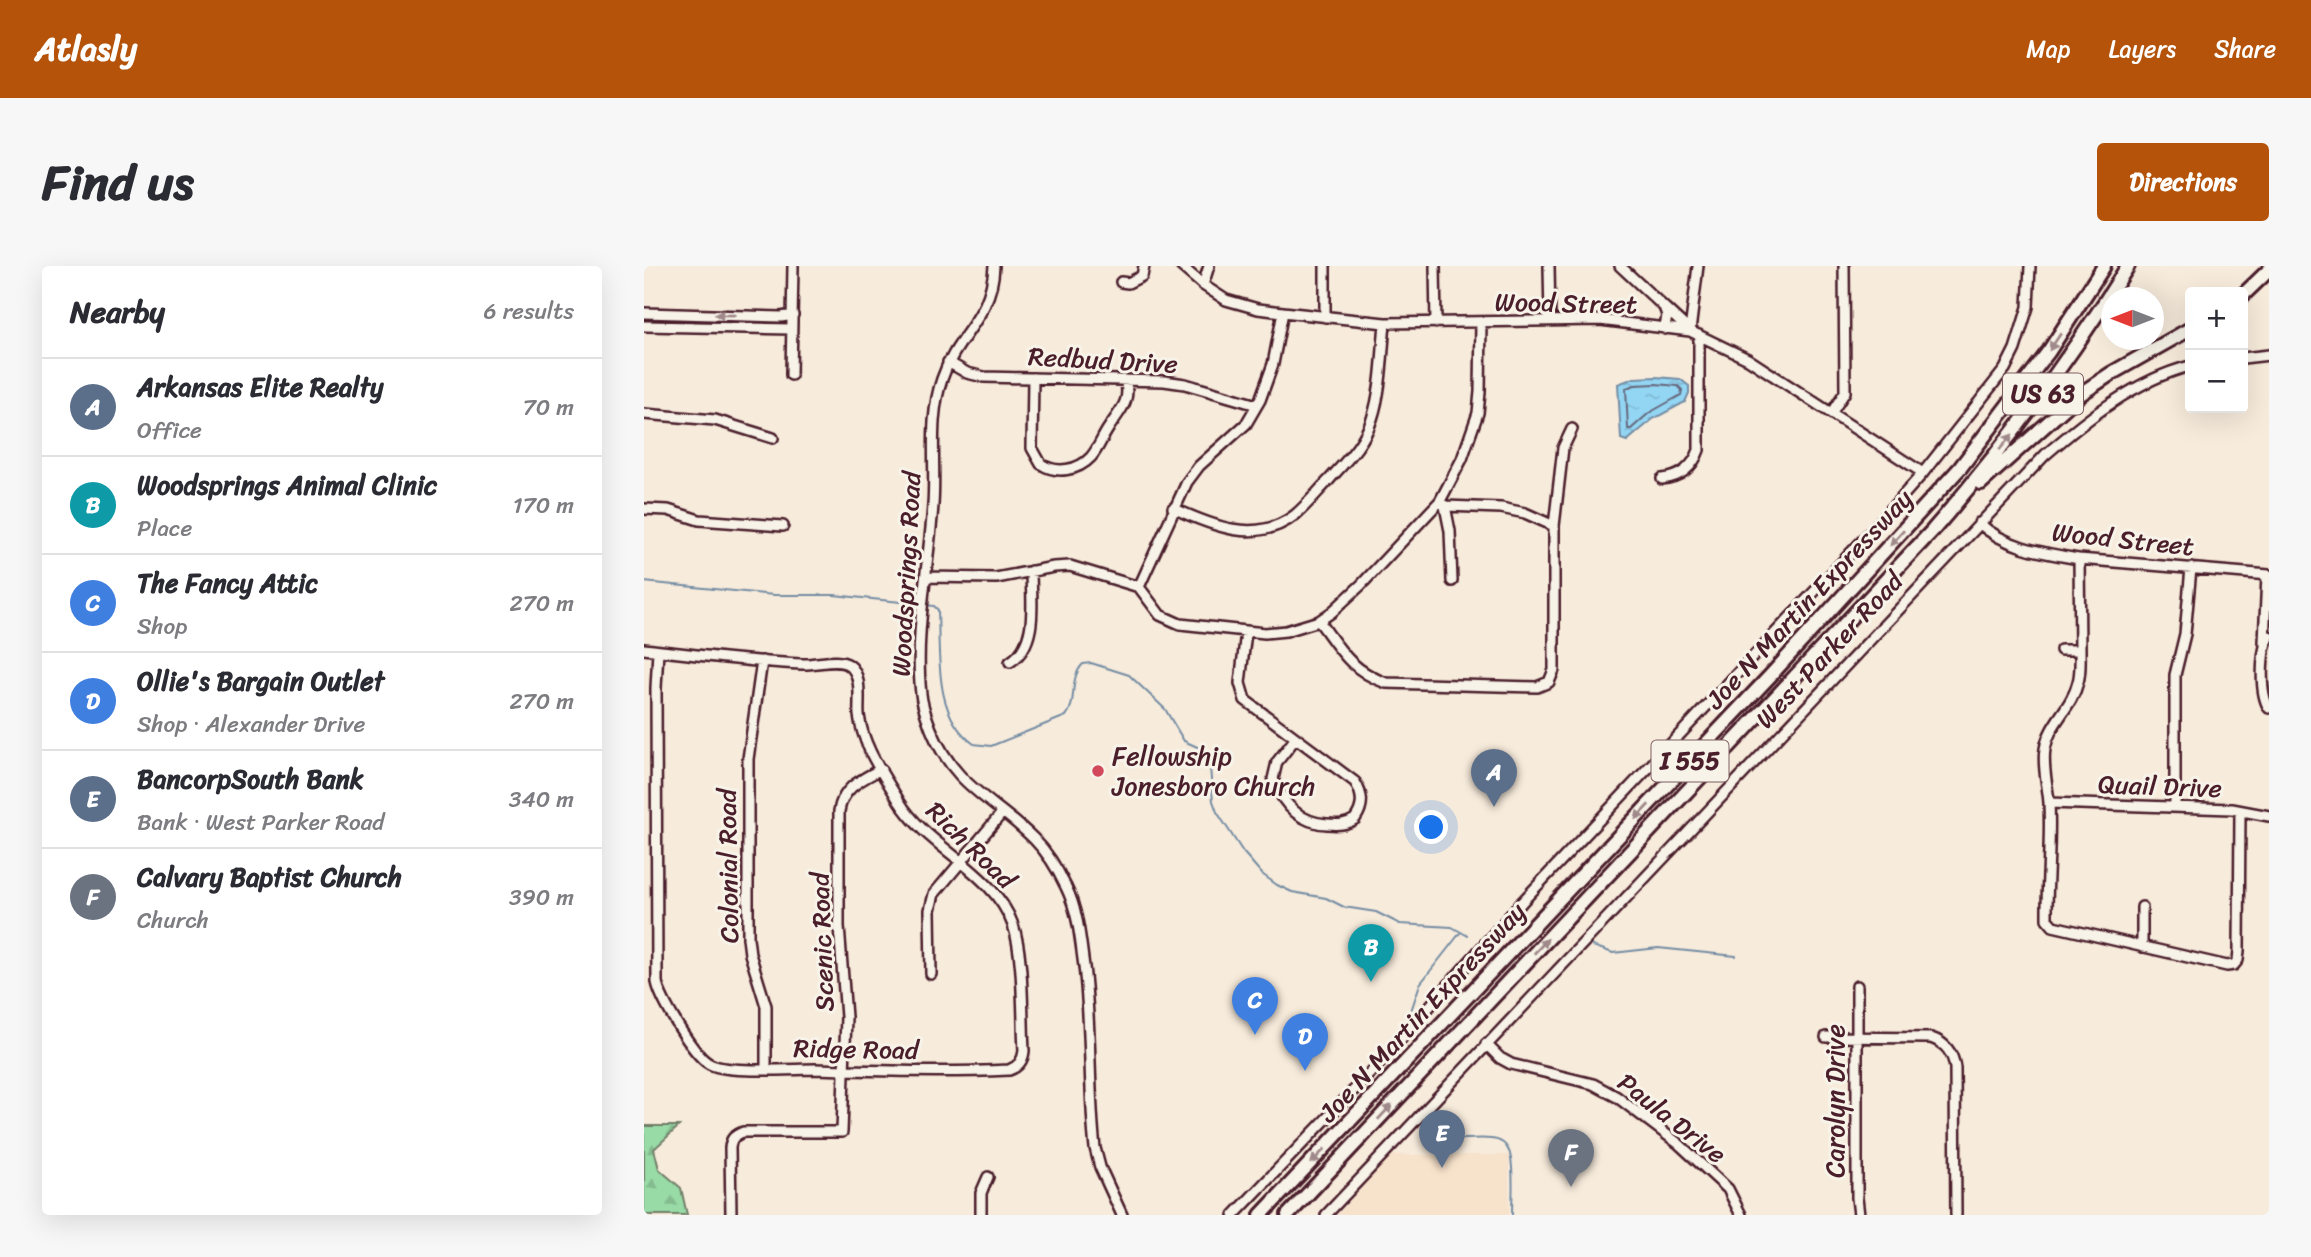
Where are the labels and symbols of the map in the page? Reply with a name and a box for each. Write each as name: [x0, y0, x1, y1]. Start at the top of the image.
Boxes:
street label: Wood Street: [1494, 279, 1638, 327]
north arrow: [2101, 287, 2164, 350]
one-way arrow: [714, 309, 736, 321]
street label: Redbud Drive: [1027, 333, 1179, 387]
one-way arrow: [2048, 333, 2062, 351]
road number: US 63: [2003, 373, 2083, 414]
one-way arrow: [1998, 434, 2013, 451]
street label: Woodsprings Road: [878, 468, 934, 678]
street label: Joe N Martin Expressway: [1693, 477, 1925, 721]
street label: Wood Street: [2050, 509, 2196, 569]
one-way arrow: [1889, 529, 1905, 547]
street label: West Parker Road: [1743, 559, 1916, 740]
place label: Fellowship Jonesboro Church: [1111, 733, 1315, 809]
road number: I 555: [1651, 740, 1728, 782]
pin: A: [1471, 749, 1517, 807]
street label: Quail Drive: [2097, 761, 2223, 811]
marker: Fellowship Jonesboro Church: [1090, 763, 1106, 779]
street label: Colonial Road: [704, 786, 752, 943]
street label: Rich Road: [915, 790, 1029, 902]
one-way arrow: [1634, 803, 1650, 820]
your location: [1414, 810, 1448, 844]
street label: Scenic Road: [797, 869, 847, 1012]
street label: Joe N Martin Expressway: [1306, 890, 1538, 1134]
pin: B: [1348, 924, 1394, 982]
one-way arrow: [1533, 938, 1550, 955]
pin: C: [1232, 977, 1278, 1035]
pin: D: [1282, 1013, 1328, 1071]
street label: Carolyn Drive: [1812, 1024, 1858, 1178]
street label: Ridge Road: [793, 1025, 921, 1073]
street label: Paula Drive: [1607, 1060, 1737, 1176]
one-way arrow: [1377, 1104, 1393, 1121]
pin: E: [1419, 1110, 1465, 1168]
pin: F: [1548, 1129, 1594, 1187]
one-way arrow: [1309, 1147, 1326, 1164]

